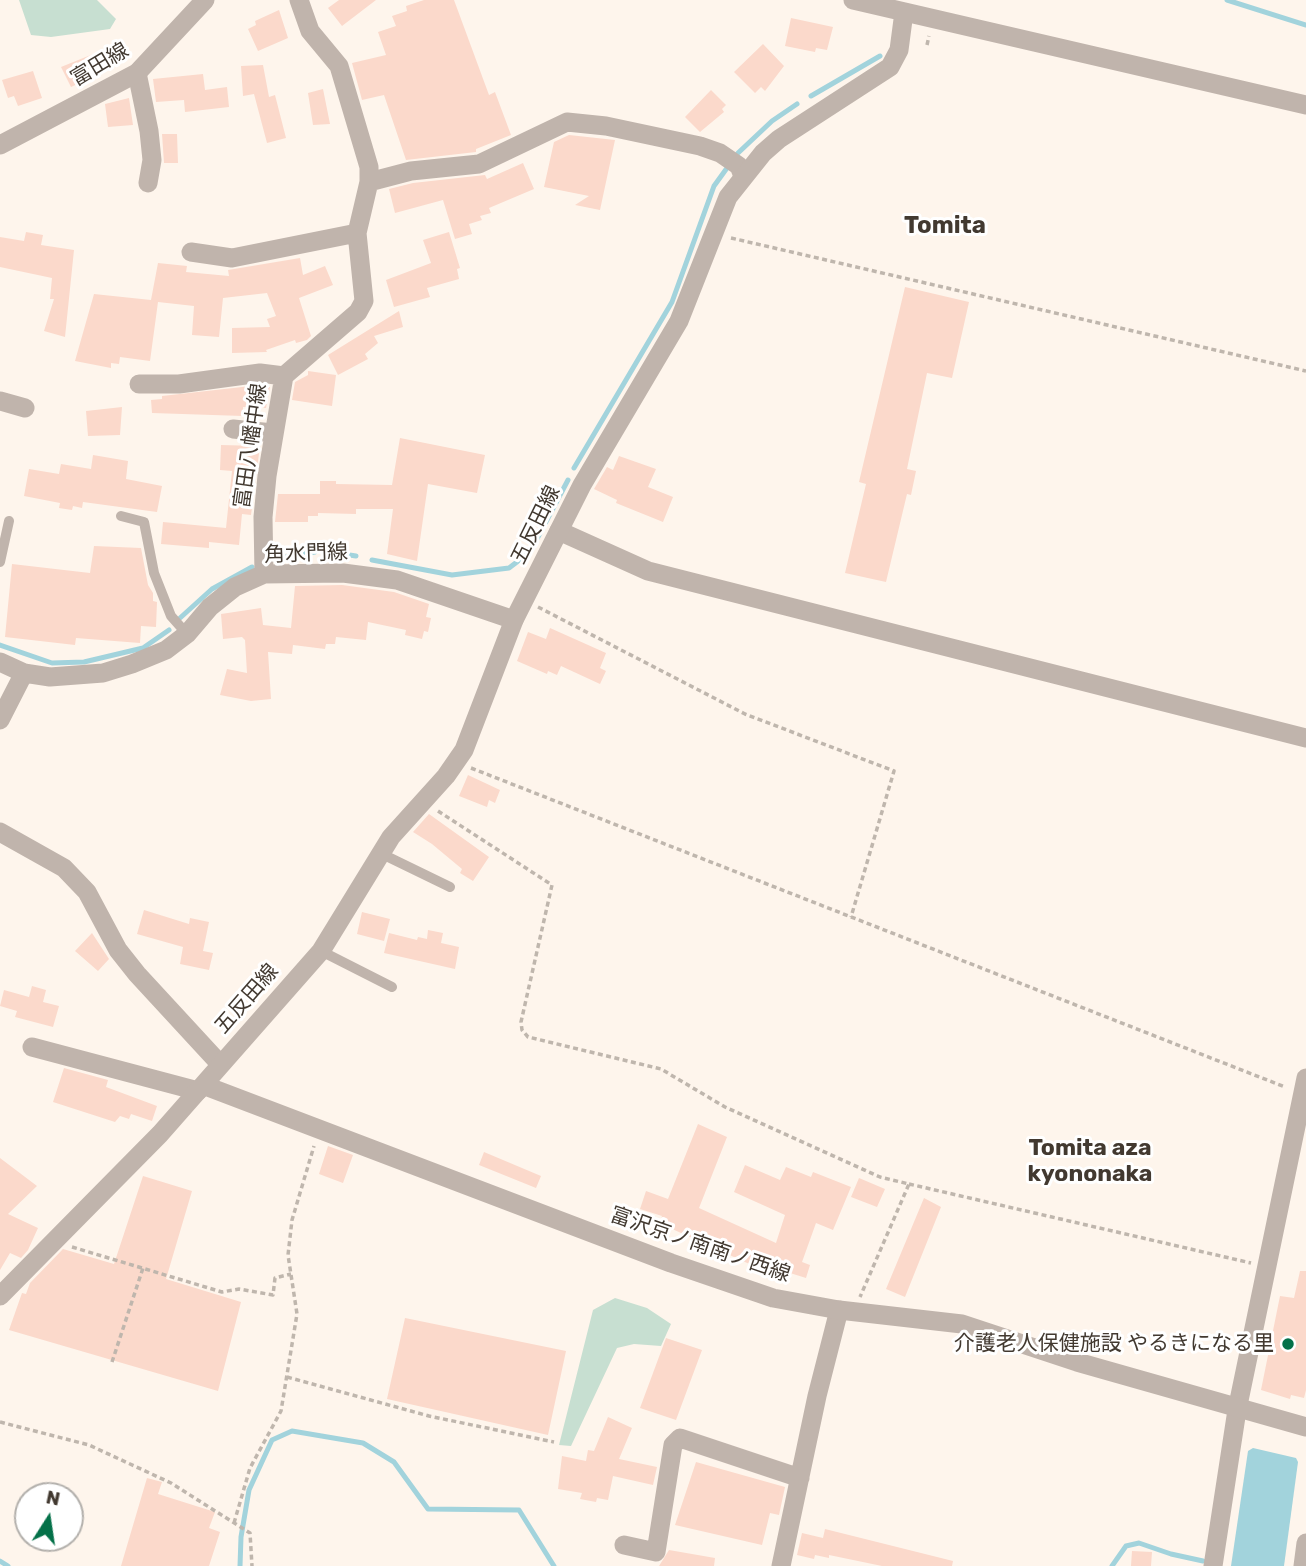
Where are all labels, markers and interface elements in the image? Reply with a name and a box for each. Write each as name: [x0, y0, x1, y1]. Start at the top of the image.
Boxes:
street label: 富田線: [67, 38, 133, 92]
district label: Tomita: [904, 212, 986, 240]
street label: 富田八幡中線: [230, 382, 272, 510]
street label: 五反田線: [506, 482, 566, 568]
street label: 角水門線: [264, 540, 348, 568]
street label: 五反田線: [210, 959, 284, 1039]
district label: Tomita aza kyononaka: [1028, 1134, 1152, 1188]
street label: 富沢京ノ南南ノ西線: [607, 1202, 793, 1288]
place label: 介護老人保健施設 やるきになる里: [954, 1331, 1274, 1357]
marker: 介護老人保健施設 やるきになる里: [1280, 1336, 1296, 1352]
north arrow: [14, 1482, 84, 1552]
text: N: [44, 1485, 62, 1511]

